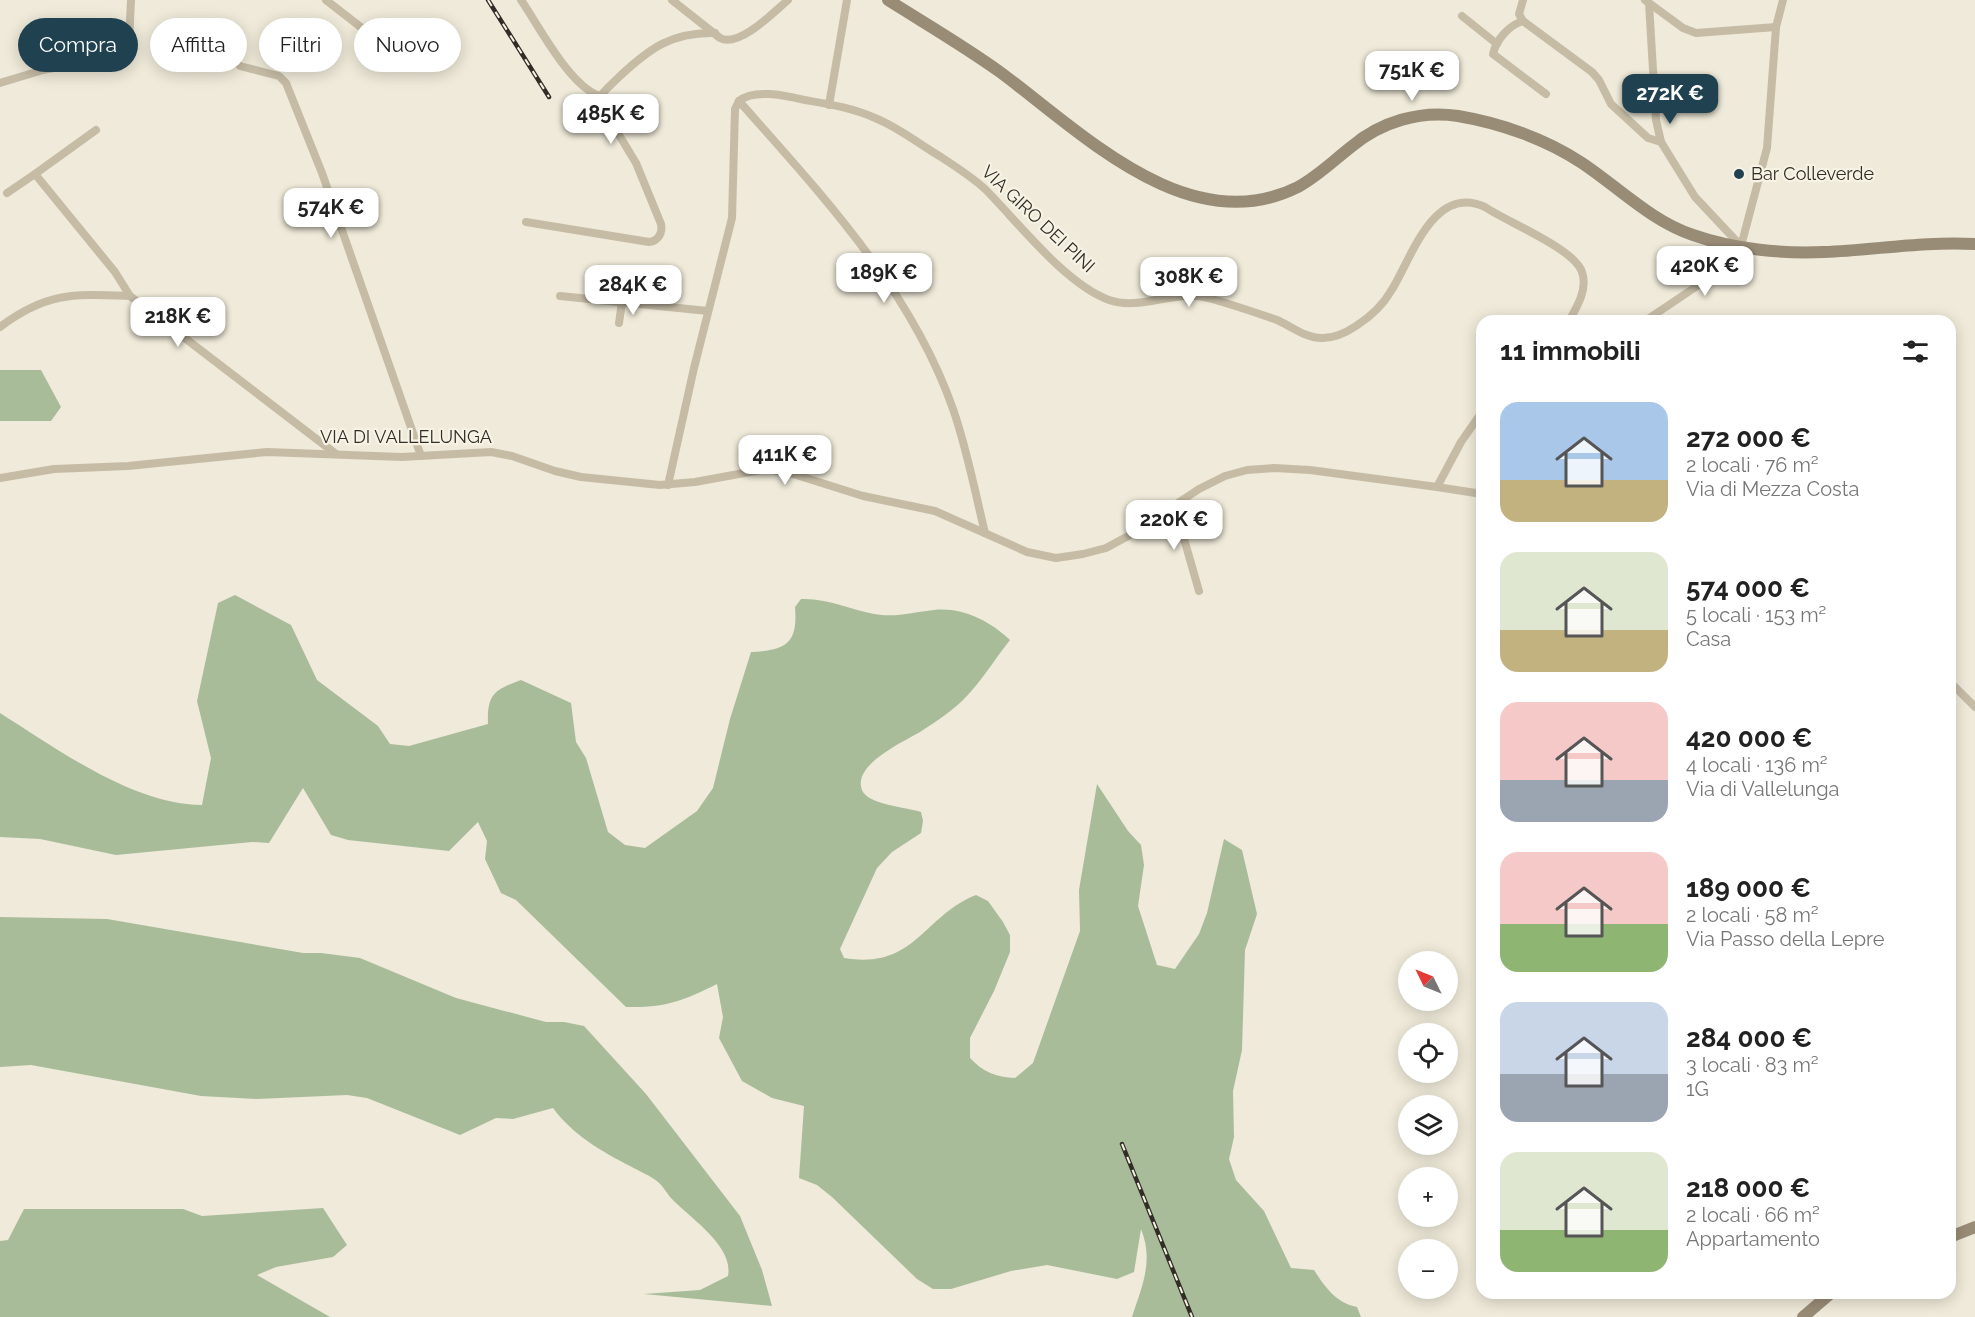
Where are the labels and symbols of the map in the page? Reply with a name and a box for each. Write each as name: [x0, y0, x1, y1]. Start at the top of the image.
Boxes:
pin: 751K €: [1363, 51, 1461, 102]
pin: 272K €: [1621, 74, 1719, 125]
pin: 485K €: [562, 94, 660, 145]
street label: VIA GIRO DEI PINI: [977, 161, 1099, 276]
place label: Bar Colleverde: [1751, 163, 1875, 184]
marker: Bar Colleverde: [1732, 167, 1746, 181]
pin: 574K €: [282, 188, 380, 239]
pin: 420K €: [1656, 246, 1754, 297]
pin: 189K €: [835, 253, 933, 304]
pin: 308K €: [1140, 257, 1238, 308]
pin: 284K €: [584, 265, 682, 316]
pin: 218K €: [129, 297, 227, 348]
street label: VIA DI VALLELUNGA: [320, 426, 492, 447]
pin: 411K €: [736, 435, 834, 486]
pin: 220K €: [1125, 500, 1223, 551]
north arrow: [1398, 951, 1458, 1011]

